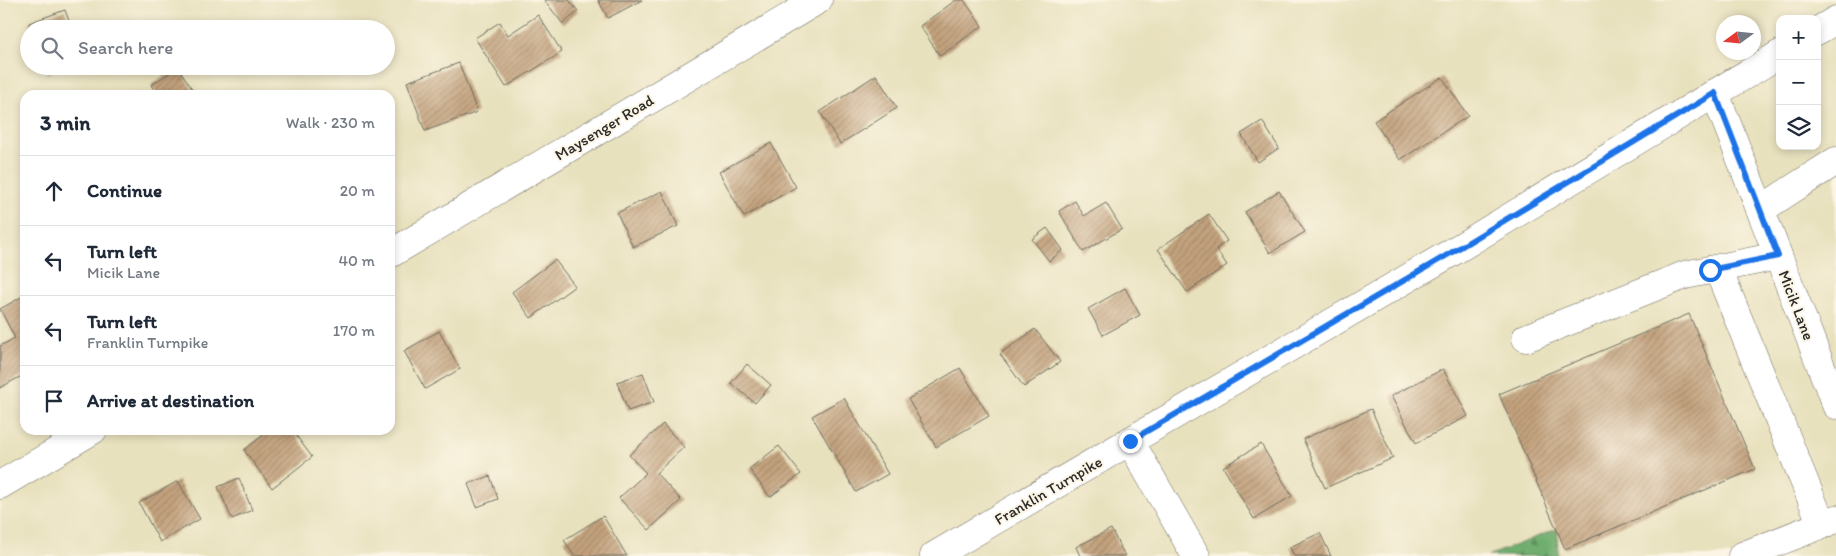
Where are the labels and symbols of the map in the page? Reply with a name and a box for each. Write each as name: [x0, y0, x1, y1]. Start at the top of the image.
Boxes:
north arrow: [1716, 15, 1761, 60]
street label: Maysenger Road: [551, 90, 657, 164]
route start: [1699, 259, 1722, 282]
street label: Micik Lane: [1775, 268, 1819, 343]
route end: [1119, 430, 1142, 453]
street label: Franklin Turnpike: [991, 452, 1106, 529]

